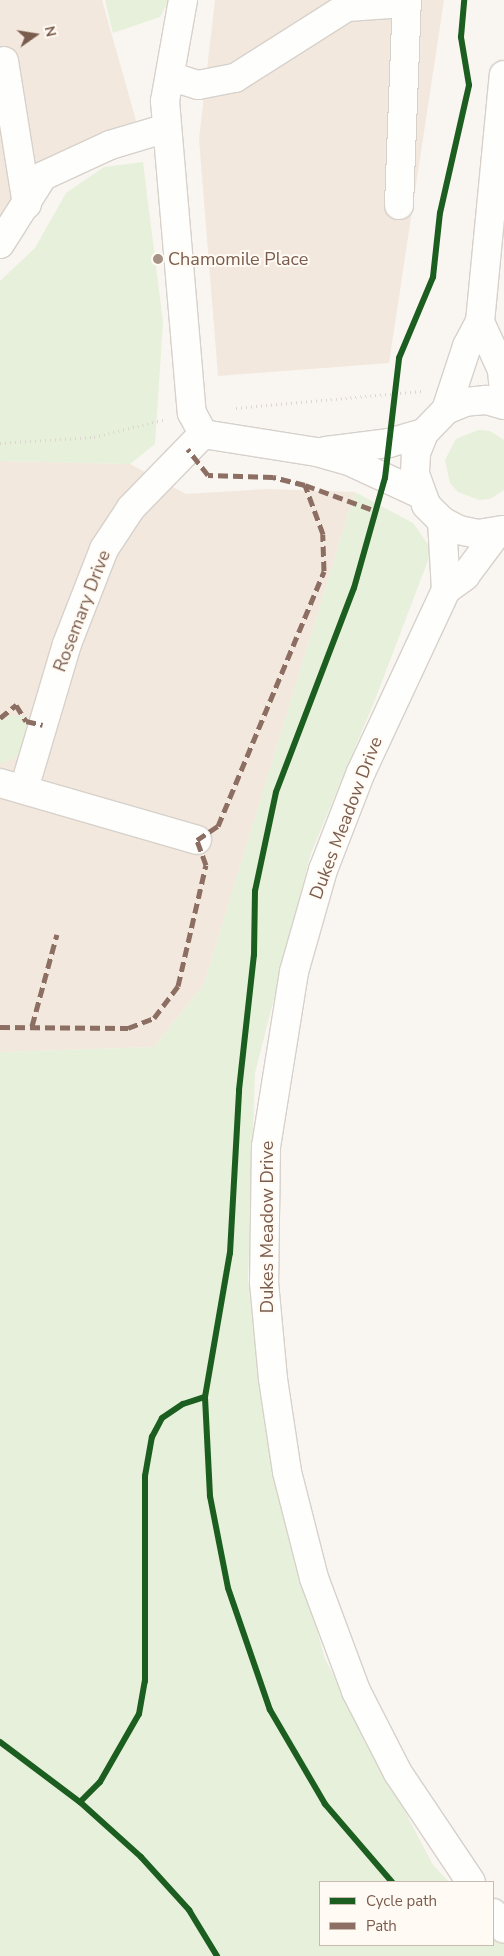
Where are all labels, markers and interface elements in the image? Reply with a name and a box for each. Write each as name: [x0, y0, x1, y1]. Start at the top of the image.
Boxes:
north arrow: [10, 10, 60, 60]
text: N: [40, 24, 61, 39]
place label: Chamomile Place: [168, 248, 308, 270]
marker: Chamomile Place: [152, 253, 164, 265]
street label: Rosemary Drive: [49, 547, 115, 675]
street label: Dukes Meadow Drive: [305, 734, 387, 902]
street label: Dukes Meadow Drive: [256, 1141, 278, 1313]
legend: [319, 1881, 494, 1946]
text: Cycle path: [366, 1891, 437, 1911]
text: Path: [366, 1916, 397, 1936]

